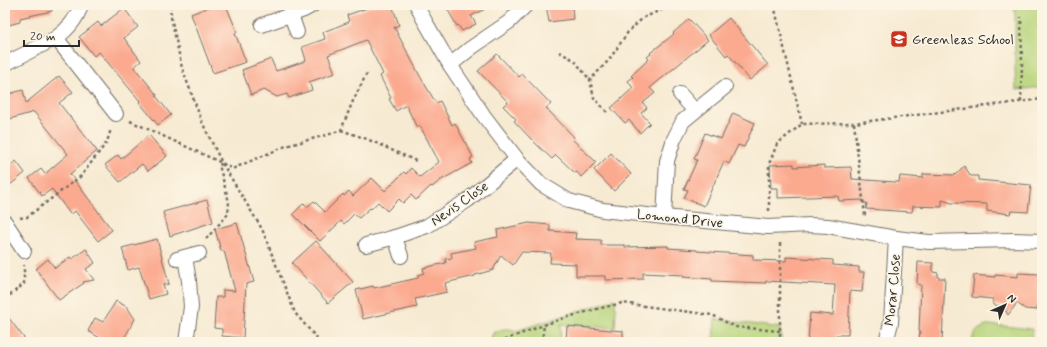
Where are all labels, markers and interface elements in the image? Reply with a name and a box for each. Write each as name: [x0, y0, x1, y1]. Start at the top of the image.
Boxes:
scale bar: [24, 22, 79, 48]
text: 20 m: [30, 29, 56, 45]
school or university icon: Greenleas School: [889, 29, 909, 49]
place label: Greenleas School: [912, 31, 1014, 49]
street label: Nevis Close: [427, 177, 492, 230]
street label: Lomond Drive: [636, 206, 724, 232]
street label: Morar Close: [881, 253, 905, 327]
north arrow: [985, 285, 1025, 325]
text: N: [1004, 291, 1019, 306]

